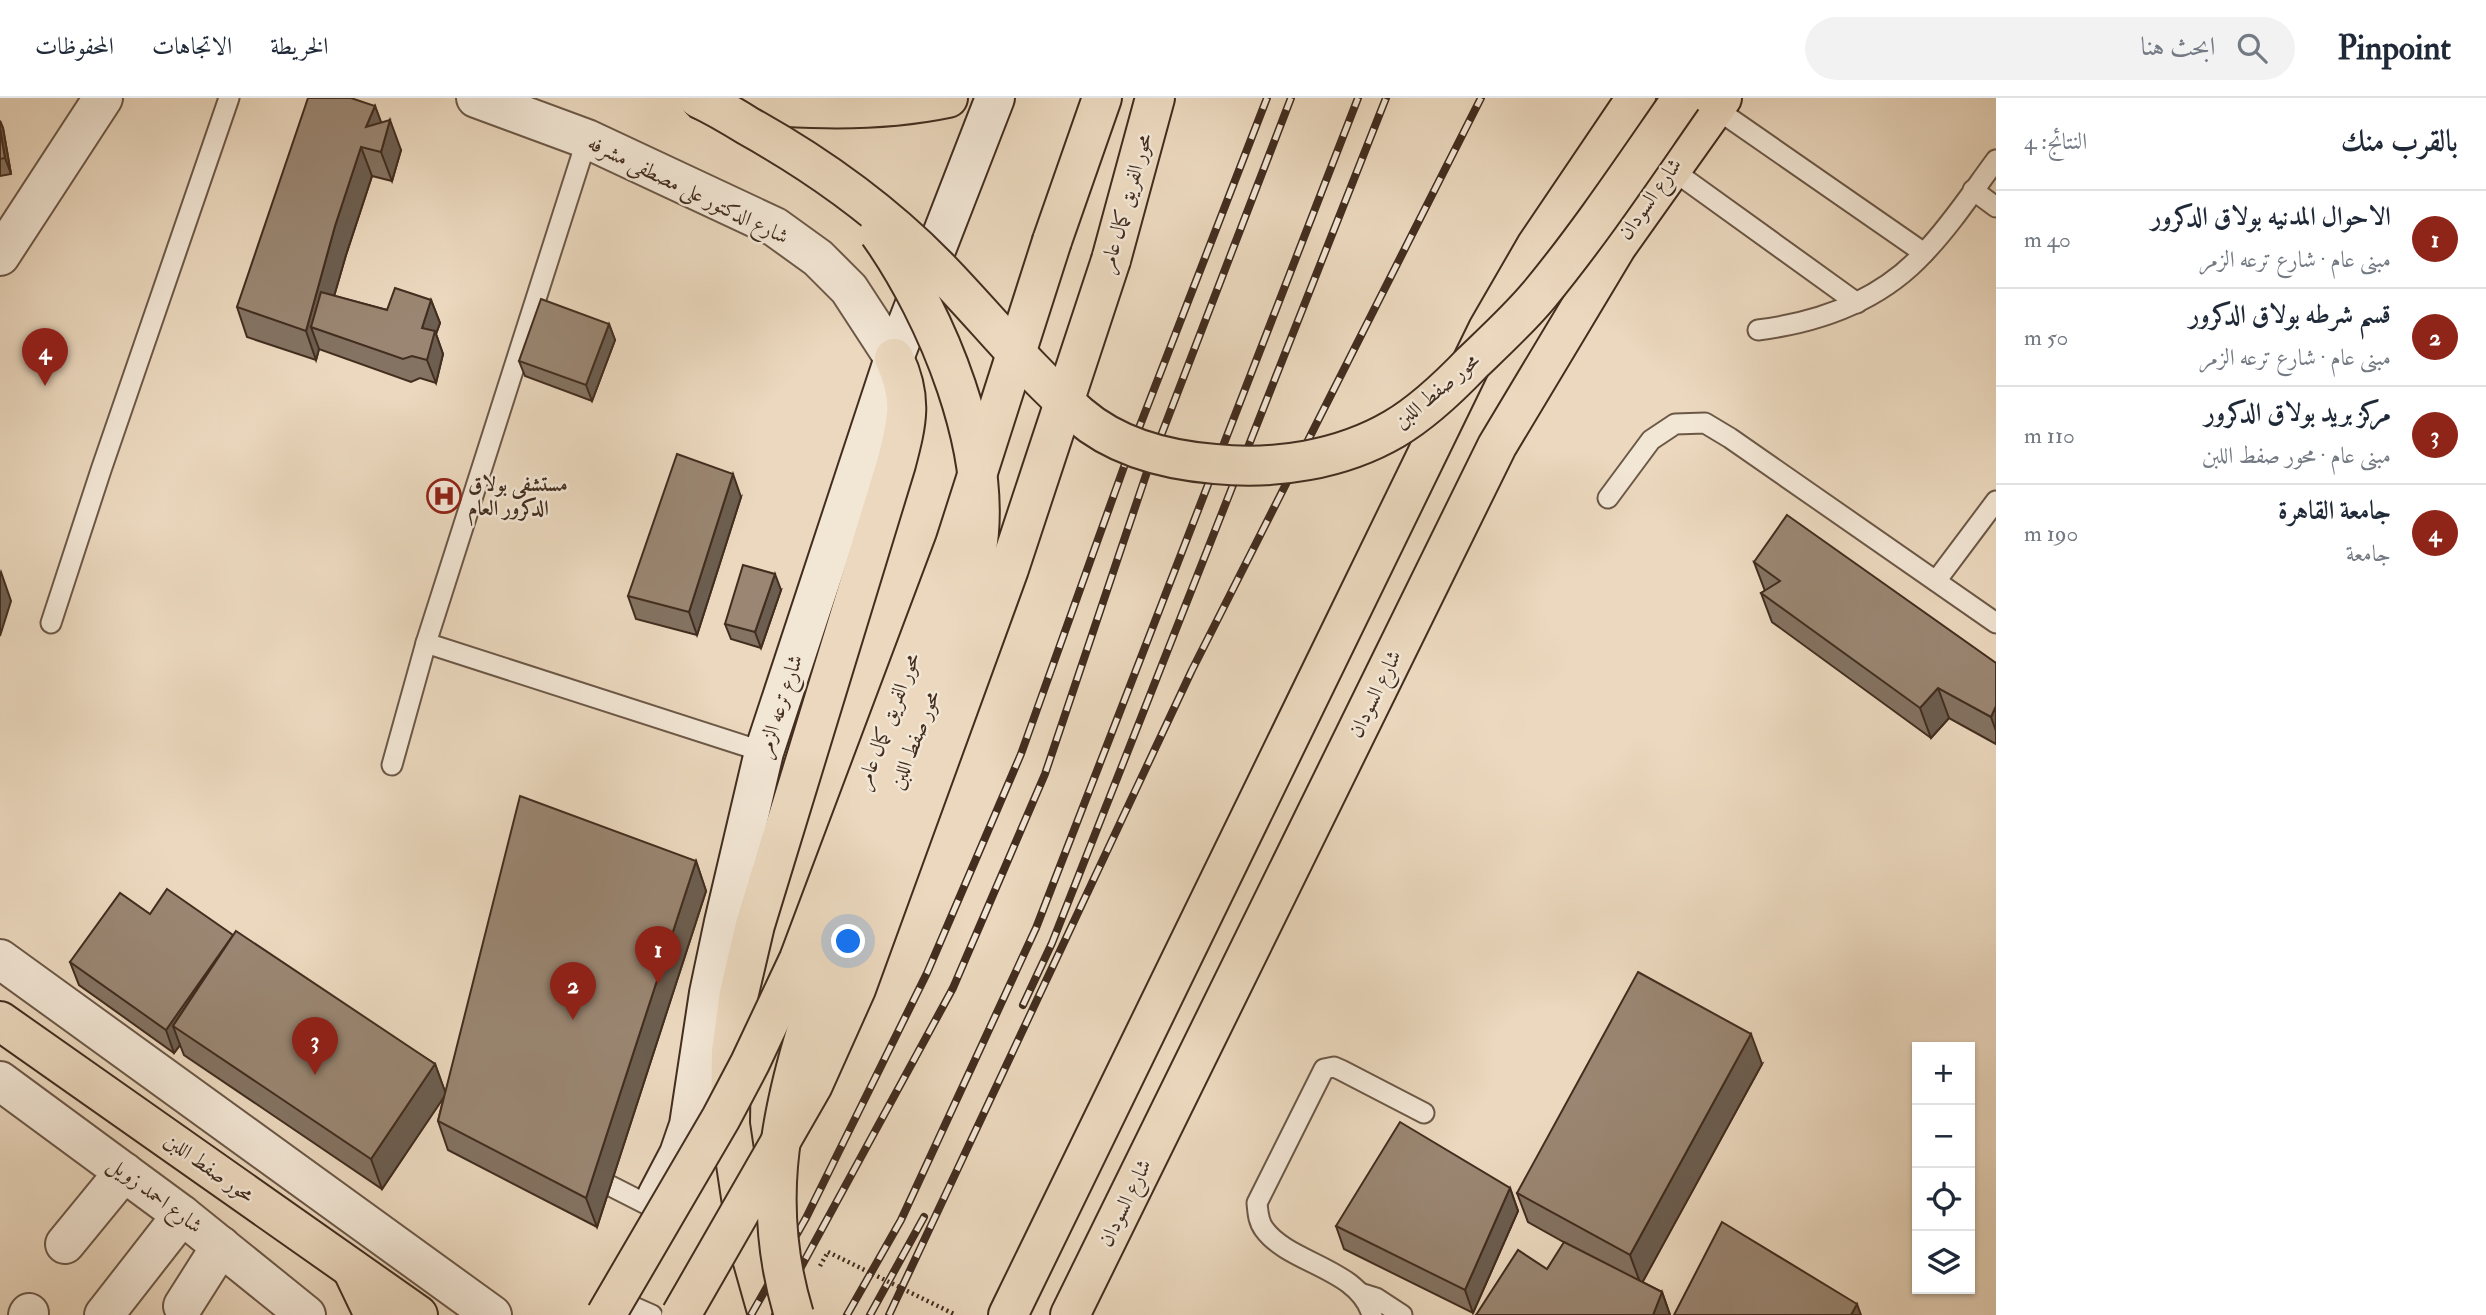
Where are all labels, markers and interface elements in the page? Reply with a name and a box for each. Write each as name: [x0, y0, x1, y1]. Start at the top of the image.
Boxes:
search box: [1805, 17, 2295, 80]
text: Pinpoint: [2337, 28, 2451, 69]
icon: search: [2233, 29, 2271, 67]
text: المحفوظات: [35, 31, 114, 62]
text: الاتجاهات: [152, 31, 232, 62]
text: الخريطة: [270, 31, 329, 62]
text: ابحث هنا: [2141, 31, 2215, 63]
text: بالقرب منك: [2341, 123, 2458, 160]
text: النتائج: 4: [2024, 127, 2087, 156]
street label: شارع الدكتور على مصطفى مشرفه: [581, 130, 793, 254]
street label: محور الفريق كمال عامر: [1093, 130, 1160, 276]
street label: شارع السودان: [1612, 153, 1691, 248]
text: الاحوال المدنيه بولاق الدكرور: [2151, 201, 2391, 233]
text: 40 m: [2024, 225, 2071, 254]
text: 1: [2431, 225, 2439, 254]
text: مبنى عام · شارع ترعه الزمر: [2199, 245, 2391, 274]
text: قسم شرطه بولاق الدكرور: [2189, 299, 2391, 331]
text: 50 m: [2024, 323, 2068, 352]
text: 2: [2429, 323, 2441, 352]
pin: 4: [22, 328, 68, 386]
text: مبنى عام · شارع ترعه الزمر: [2199, 343, 2391, 372]
street label: محور صفط اللبن: [1388, 347, 1486, 435]
text: مركز بريد بولاق الدكرور: [2204, 397, 2391, 429]
text: 110 m: [2024, 421, 2075, 450]
text: 3: [2431, 421, 2439, 450]
text: مبنى عام · محور صفط اللبن: [2202, 441, 2391, 470]
place label: مستشفى بولاق الدكرور العام: [468, 471, 568, 527]
hospital icon: مستشفى بولاق الدكرور العام: [425, 477, 463, 515]
text: جامعة القاهرة: [2278, 495, 2391, 527]
text: 190 m: [2024, 519, 2078, 548]
text: 4: [2429, 519, 2441, 548]
text: جامعة: [2346, 539, 2391, 568]
street label: شارع السودان: [1342, 646, 1411, 744]
street label: محور الفريق كمال عامر: [850, 649, 927, 793]
street label: شارع ترعه الزمر: [751, 651, 813, 762]
street label: محور صفط اللبن: [884, 686, 946, 793]
your location: [831, 924, 865, 958]
pin: 1: [635, 926, 681, 984]
pin: 2: [550, 962, 596, 1020]
pin: 3: [292, 1017, 338, 1075]
map controls: [1912, 1042, 1975, 1294]
button: +: [1912, 1042, 1975, 1105]
button: −: [1912, 1105, 1975, 1168]
street label: محور صفط اللبن: [159, 1127, 260, 1209]
street label: شارع احمد زويل: [100, 1151, 208, 1243]
street label: شارع السودان: [1092, 1155, 1161, 1253]
button: locate: [1912, 1168, 1975, 1231]
button: layers: [1912, 1231, 1975, 1294]

